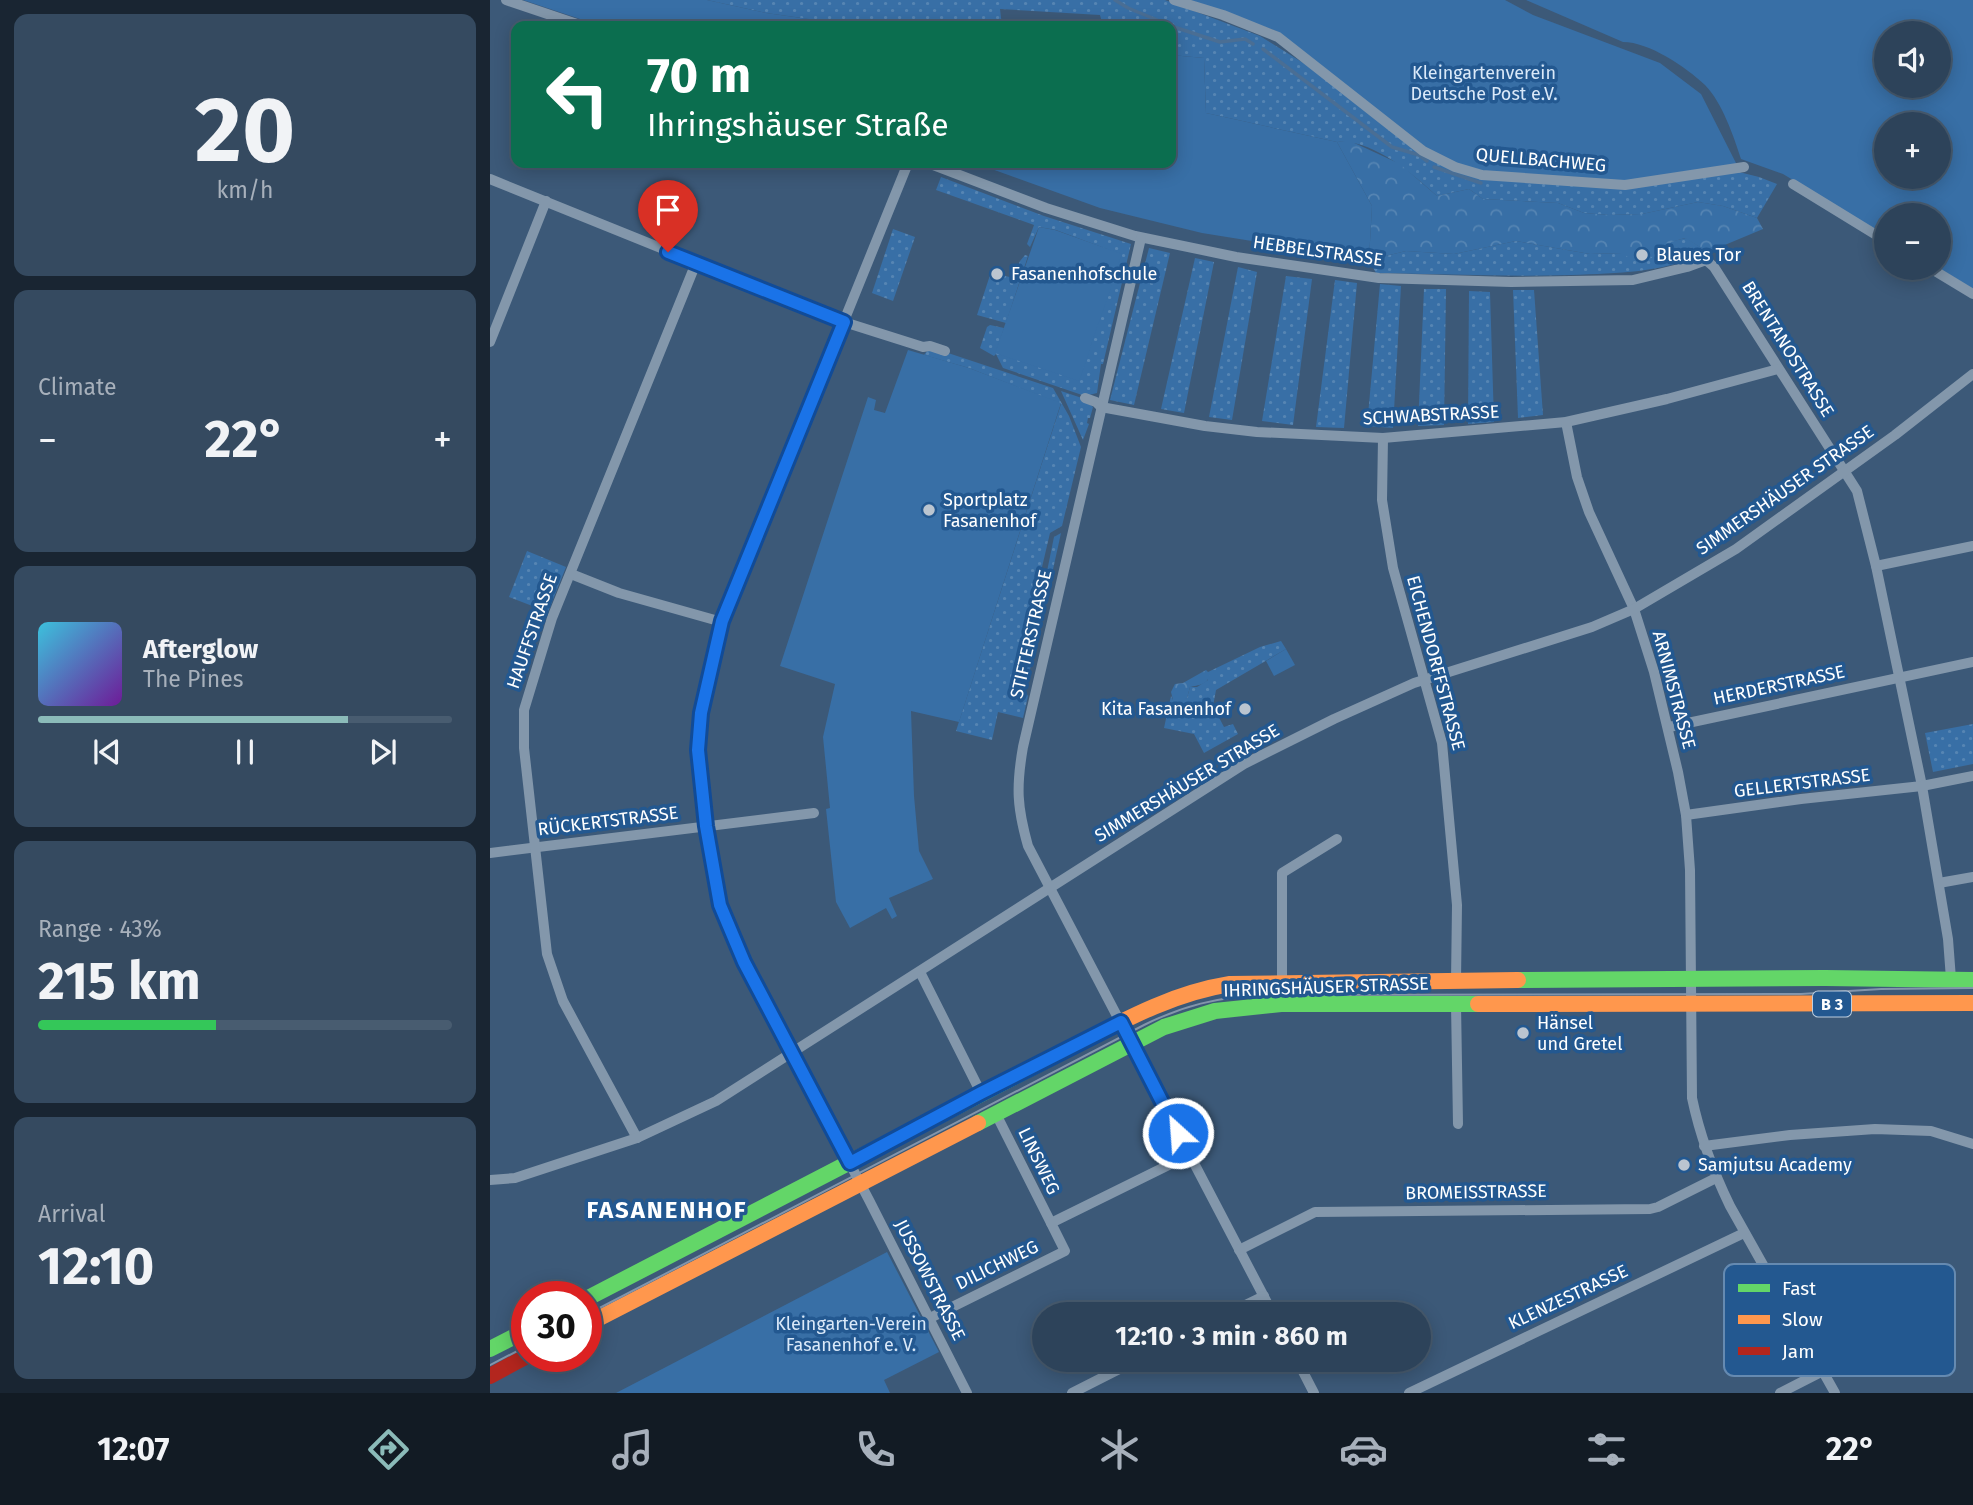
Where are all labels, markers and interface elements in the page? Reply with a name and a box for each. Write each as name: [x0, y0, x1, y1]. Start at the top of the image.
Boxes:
map controls: [1874, 21, 1951, 280]
button: sound: [1874, 21, 1951, 98]
text: 70 m: [647, 46, 751, 105]
icon: left: [532, 49, 623, 140]
park label: Kleingartenverein Deutsche Post e.V.: [1410, 62, 1558, 105]
text: 20: [195, 76, 295, 185]
text: Ihringshäuser Straße: [647, 106, 949, 144]
button: +: [1874, 112, 1951, 189]
street label: QUELLBACHWEG: [1475, 143, 1607, 177]
text: km/h: [217, 176, 273, 204]
pin: [638, 180, 698, 252]
icon: arrive: [649, 191, 687, 229]
button: −: [1874, 203, 1951, 280]
street label: HEBBELSTRASSE: [1252, 231, 1384, 271]
place label: Blaues Tor: [1656, 244, 1741, 266]
marker: Blaues Tor: [1634, 247, 1650, 263]
place label: Fasanenhofschule: [1011, 263, 1157, 285]
marker: Fasanenhofschule: [989, 266, 1005, 282]
street label: BRENTANOSTRASSE: [1737, 277, 1839, 421]
text: Climate: [38, 373, 117, 401]
street label: SCHWABSTRASSE: [1362, 400, 1500, 430]
text: 22°: [205, 408, 285, 471]
text: −: [38, 417, 57, 463]
text: +: [433, 417, 452, 463]
street label: SIMMERSHÄUSER STRASSE: [1692, 420, 1878, 560]
place label: Sportplatz Fasanenhof: [943, 489, 1038, 532]
marker: Sportplatz Fasanenhof: [921, 502, 937, 518]
street label: STIFTERSTRASSE: [1005, 567, 1057, 701]
street label: HAUFFSTRASSE: [502, 570, 562, 692]
street label: EICHENDORFFSTRASSE: [1402, 573, 1470, 753]
street label: ARNIMSTRASSE: [1648, 628, 1700, 752]
text: Afterglow: [143, 634, 258, 665]
street label: HERDERSTRASSE: [1711, 660, 1847, 710]
text: The Pines: [143, 665, 244, 693]
place label: Kita Fasanenhof: [1101, 698, 1233, 720]
marker: Kita Fasanenhof: [1237, 701, 1253, 717]
street label: SIMMERSHÄUSER STRASSE: [1091, 719, 1283, 847]
icon: previous: [88, 733, 126, 771]
icon: pause: [226, 733, 264, 771]
icon: next: [364, 733, 402, 771]
street label: GELLERTSTRASSE: [1733, 764, 1871, 802]
street label: RÜCKERTSTRASSE: [536, 801, 680, 841]
text: Range · 43%: [38, 915, 162, 943]
text: 215 km: [38, 950, 201, 1013]
street label: IHRINGSHÄUSER STRASSE: [1223, 972, 1429, 1002]
road number: B 3: [1813, 992, 1851, 1016]
place label: Hänsel und Gretel: [1537, 1012, 1622, 1055]
marker: Hänsel und Gretel: [1515, 1025, 1531, 1041]
position arrow: [1141, 1096, 1215, 1170]
street label: LINSWEG: [1013, 1124, 1065, 1198]
place label: Samjutsu Academy: [1698, 1154, 1852, 1176]
marker: Samjutsu Academy: [1676, 1157, 1692, 1173]
street label: BROMEISSTRASSE: [1405, 1180, 1547, 1204]
district label: FASANENHOF: [586, 1196, 748, 1224]
text: Arrival: [38, 1200, 105, 1228]
street label: JUSSOWSTRASSE: [890, 1216, 970, 1344]
text: 12:10: [38, 1235, 154, 1298]
street label: DILICHWEG: [952, 1236, 1042, 1294]
street label: KLENZESTRASSE: [1505, 1260, 1631, 1334]
legend: [1724, 1264, 1955, 1376]
text: Fast: [1782, 1277, 1816, 1300]
speed limit sign: 30: [511, 1281, 602, 1372]
text: Slow: [1782, 1308, 1823, 1331]
park label: Kleingarten-Verein Fasanenhof e. V.: [775, 1313, 927, 1356]
text: 12:10 · 3 min · 860 m: [1115, 1321, 1348, 1352]
text: Jam: [1782, 1340, 1814, 1363]
icon: directions: [364, 1425, 413, 1474]
icon: music: [608, 1425, 657, 1474]
icon: phone: [851, 1425, 900, 1474]
icon: climate: [1095, 1425, 1144, 1474]
icon: car: [1339, 1425, 1388, 1474]
icon: filters: [1582, 1425, 1631, 1474]
text: 12:07: [97, 1430, 169, 1468]
text: 22°: [1826, 1430, 1876, 1468]

